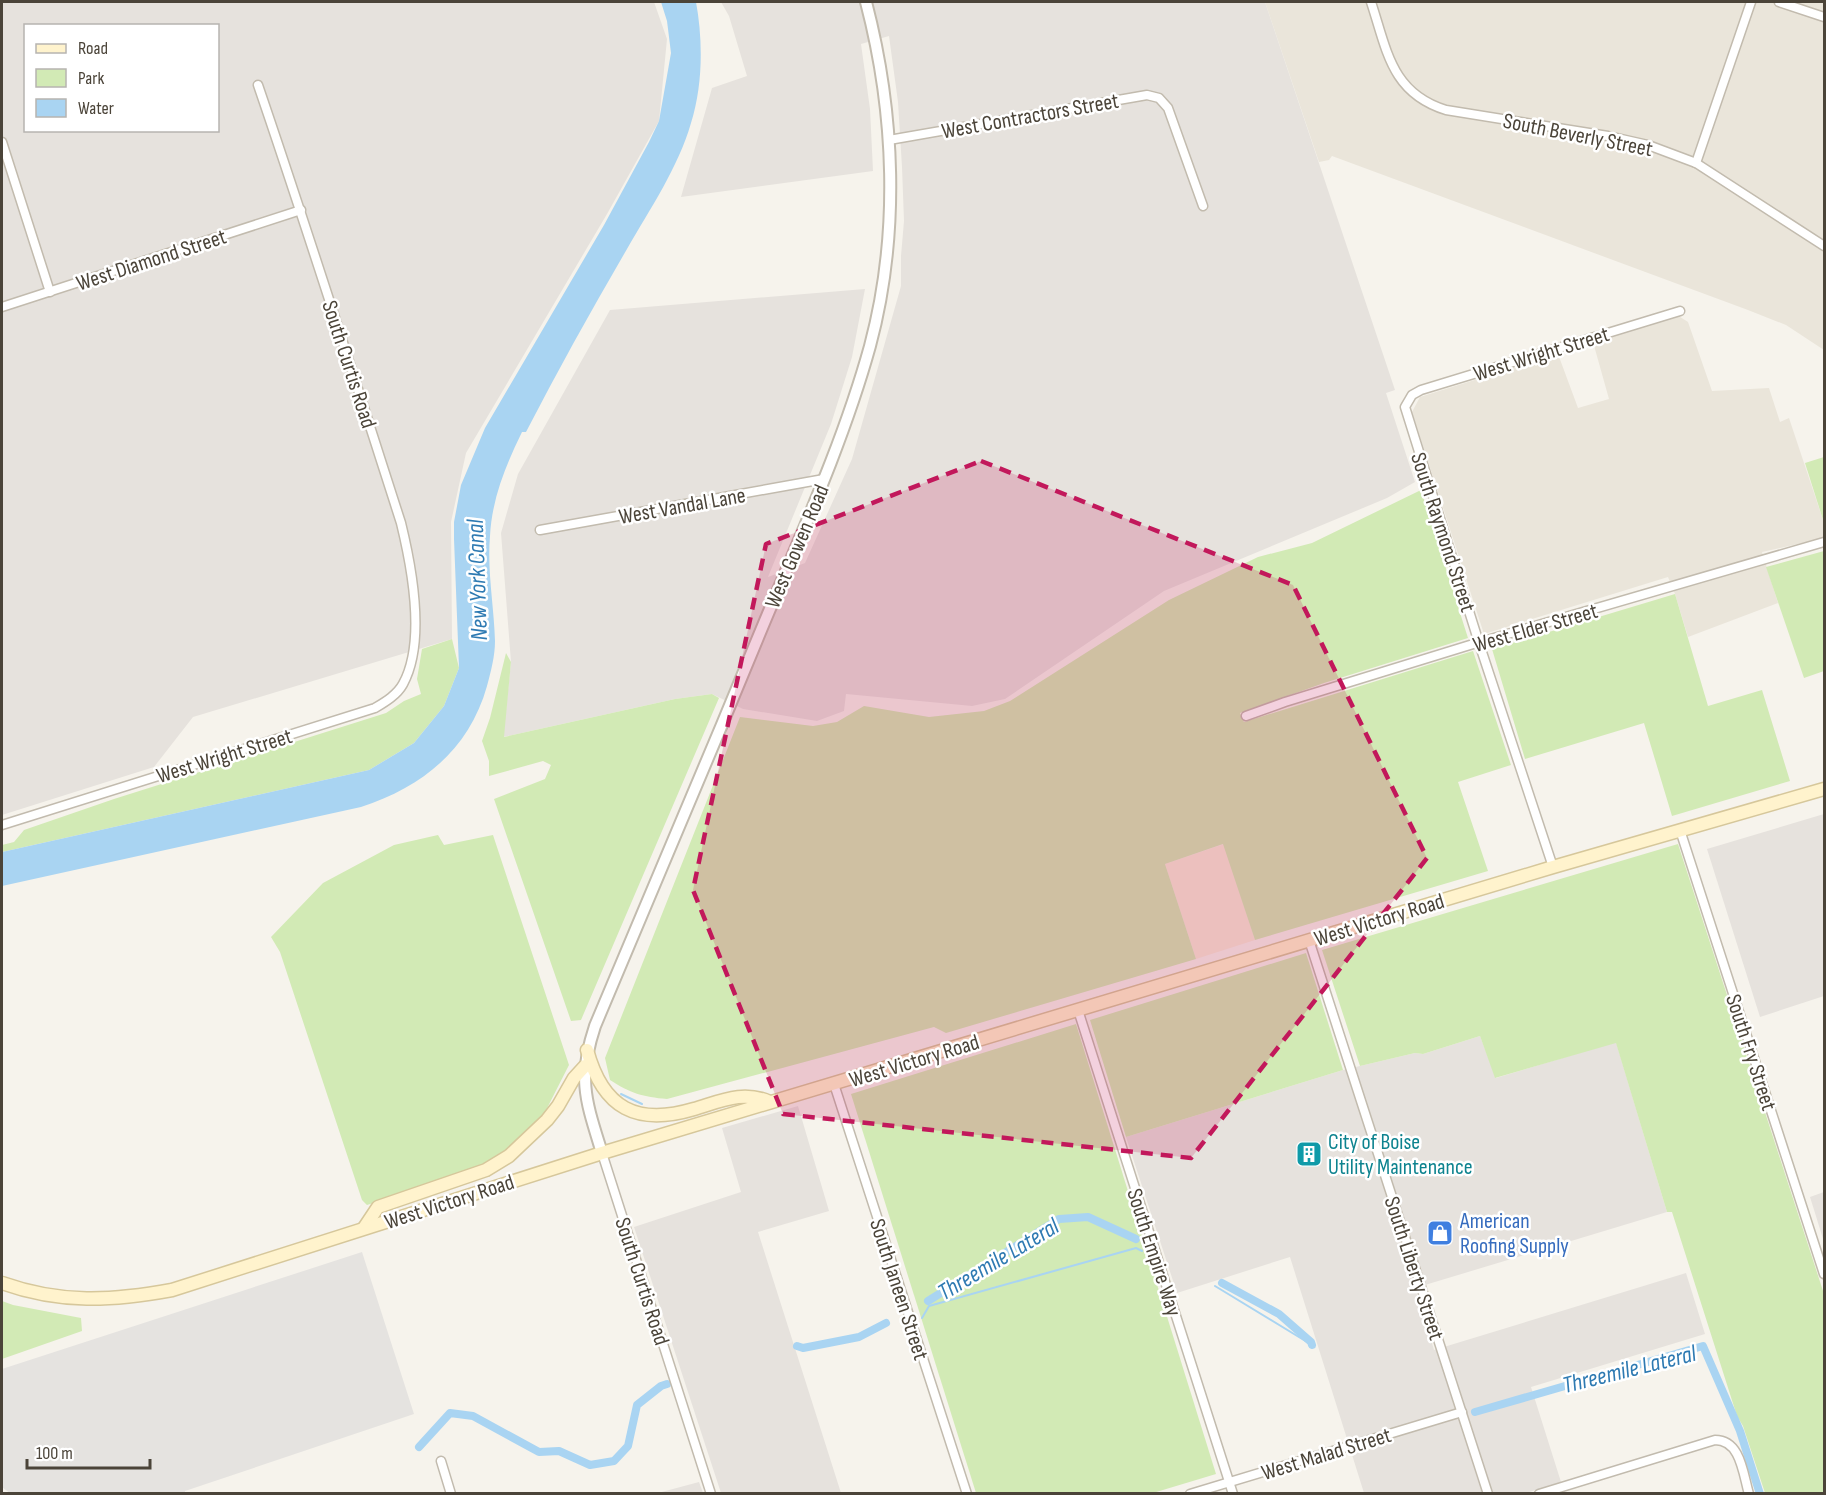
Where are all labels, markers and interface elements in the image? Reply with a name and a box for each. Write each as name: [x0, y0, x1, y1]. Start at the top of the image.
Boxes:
legend: [24, 24, 219, 132]
text: Road: [78, 38, 108, 59]
text: Park: [78, 68, 104, 89]
street label: West Contractors Street: [940, 88, 1121, 145]
text: Water: [78, 98, 114, 119]
street label: South Beverly Street: [1501, 108, 1655, 163]
street label: West Diamond Street: [73, 223, 230, 297]
street label: South Curtis Road: [315, 297, 382, 432]
street label: West Wright Street: [1470, 321, 1613, 388]
street label: South Raymond Street: [1404, 449, 1481, 616]
street label: West Gowen Road: [759, 481, 836, 612]
street label: West Vandal Lane: [617, 482, 748, 531]
water label: New York Canal: [461, 518, 494, 641]
street label: West Elder Street: [1470, 598, 1601, 659]
street label: West Wright Street: [153, 723, 296, 790]
street label: West Victory Road: [1311, 888, 1448, 953]
street label: South Fry Street: [1719, 991, 1782, 1114]
street label: West Victory Road: [846, 1029, 983, 1094]
place label: City of Boise Utility Maintenance: [1328, 1129, 1473, 1181]
building icon: City of Boise Utility Maintenance: [1294, 1139, 1324, 1169]
street label: West Victory Road: [381, 1169, 518, 1236]
street label: South Empire Way: [1120, 1185, 1187, 1320]
street label: South Liberty Street: [1378, 1193, 1450, 1344]
place label: American Roofing Supply: [1459, 1208, 1569, 1260]
water label: Threemile Lateral: [932, 1212, 1065, 1307]
street label: South Curtis Road: [608, 1214, 675, 1349]
street label: South Janeen Street: [863, 1215, 934, 1364]
shop icon: American Roofing Supply: [1425, 1218, 1455, 1248]
water label: Threemile Lateral: [1559, 1339, 1699, 1400]
street label: West Malad Street: [1258, 1422, 1395, 1487]
scale bar: [27, 1432, 150, 1470]
text: 100 m: [36, 1443, 73, 1464]

